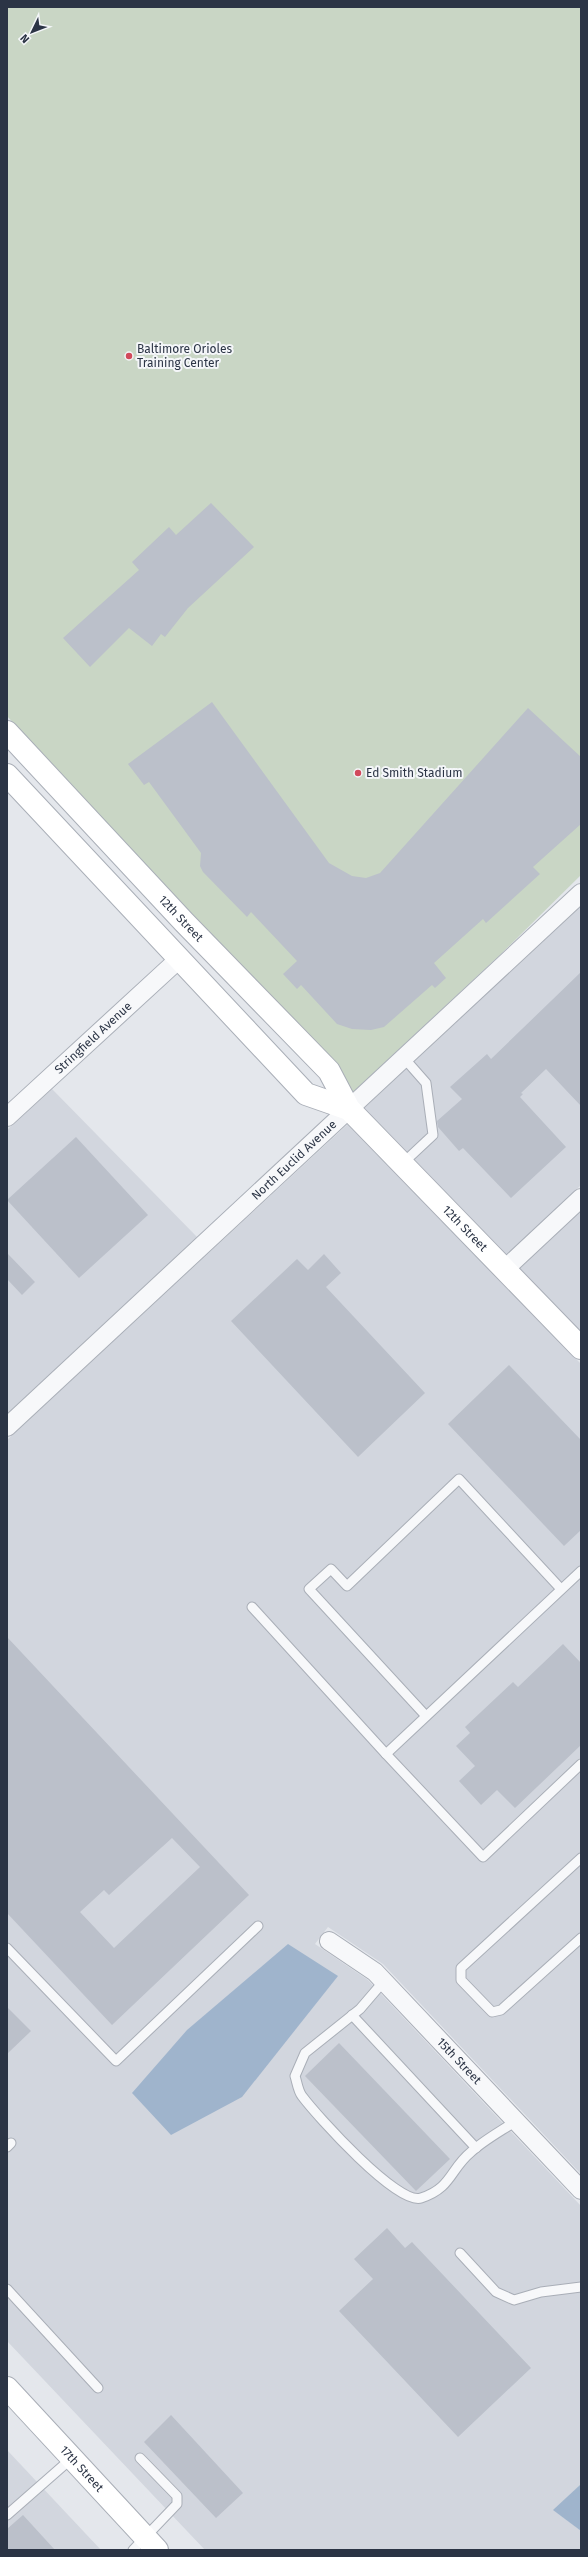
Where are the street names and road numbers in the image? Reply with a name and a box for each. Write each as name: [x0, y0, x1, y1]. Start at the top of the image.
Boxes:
street label: 12th Street: [156, 892, 207, 945]
street label: Stringfield Avenue: [52, 999, 134, 1077]
street label: North Euclid Avenue: [249, 1117, 339, 1203]
street label: 12th Street: [440, 1203, 491, 1255]
street label: 15th Street: [434, 2035, 485, 2088]
street label: 17th Street: [57, 2443, 107, 2495]

